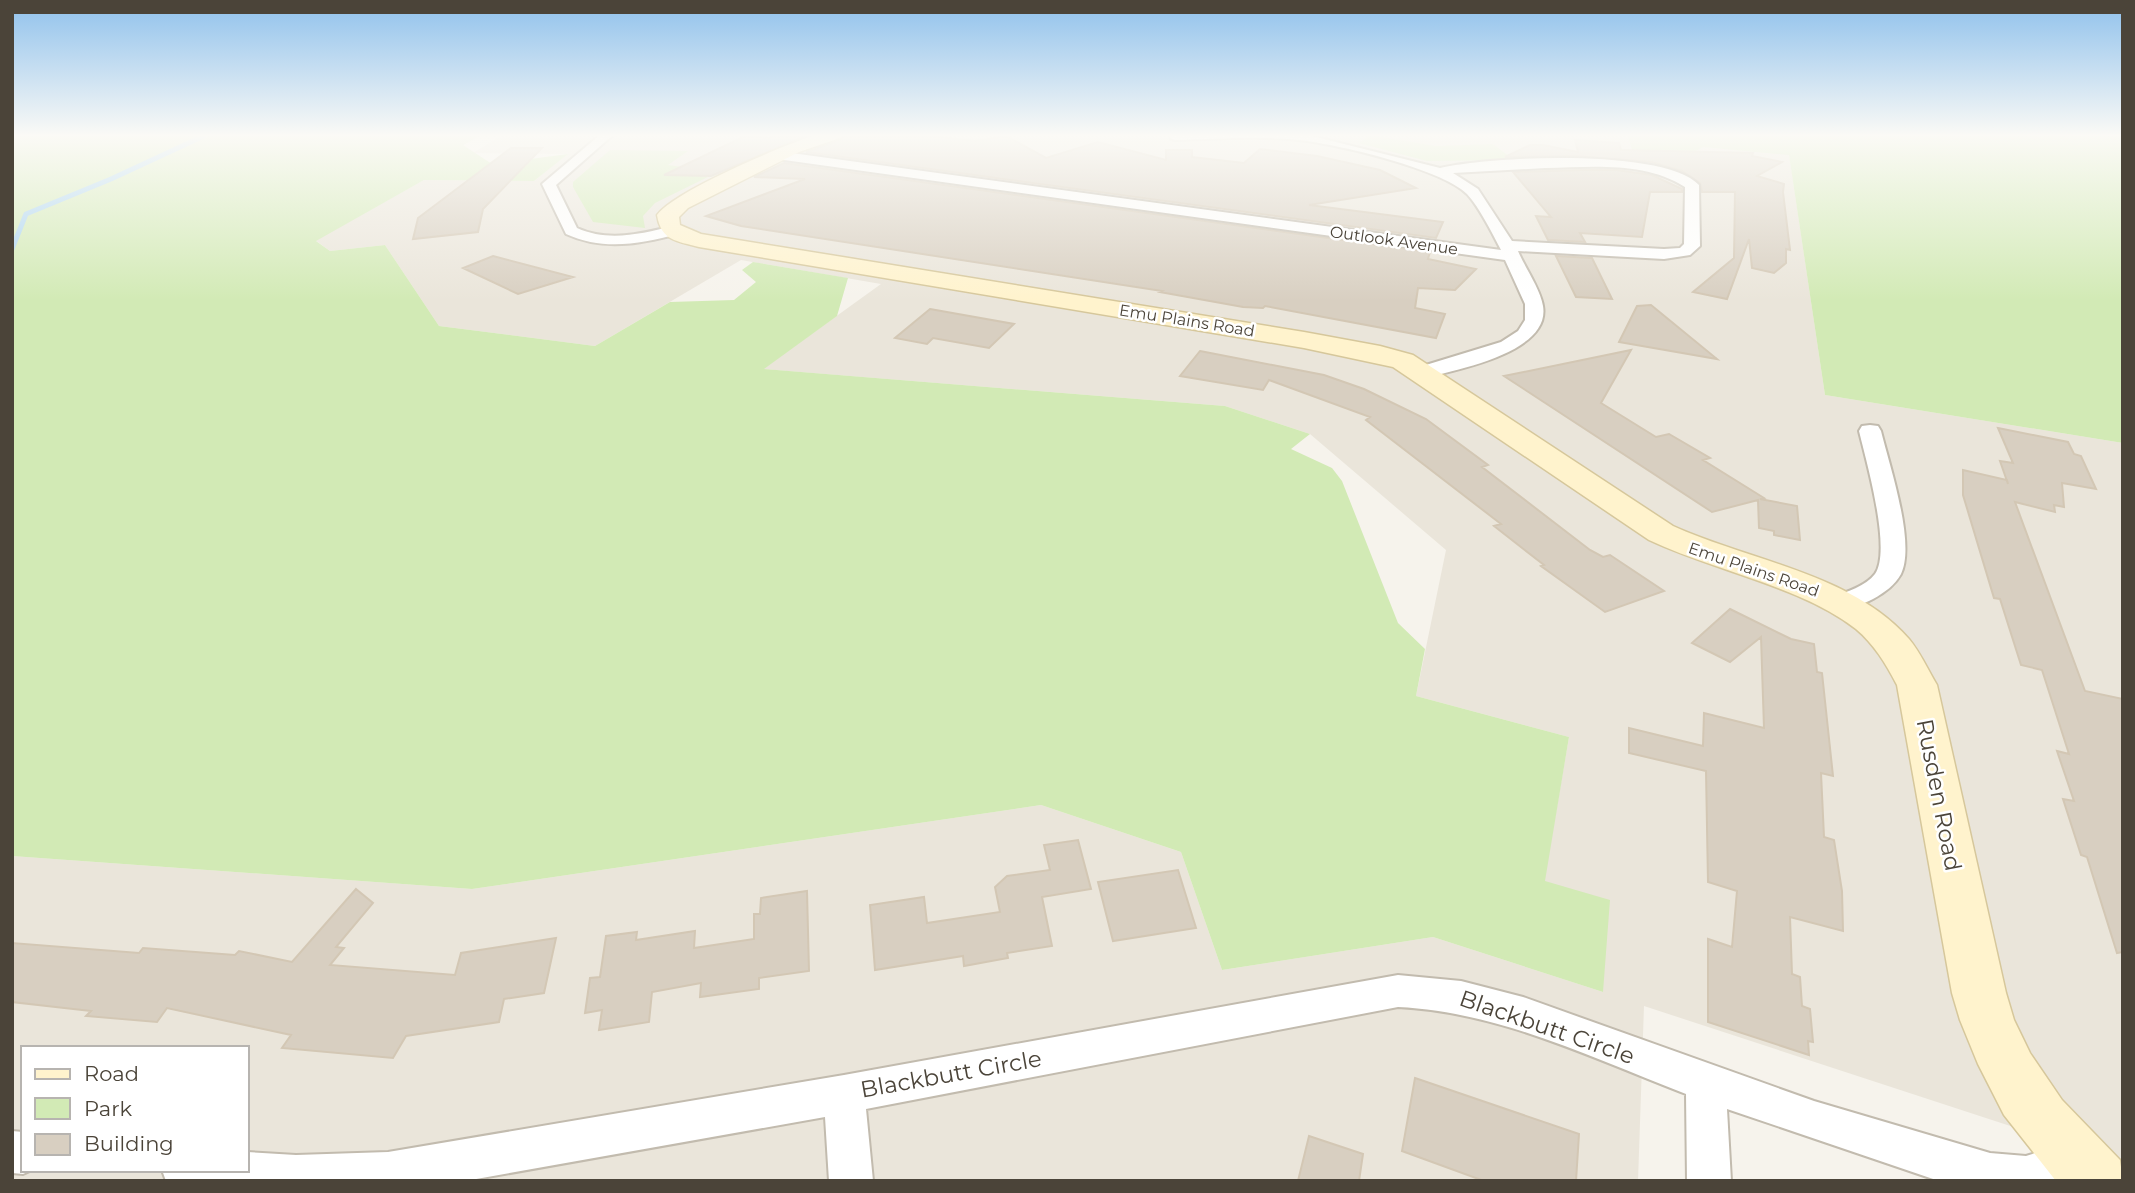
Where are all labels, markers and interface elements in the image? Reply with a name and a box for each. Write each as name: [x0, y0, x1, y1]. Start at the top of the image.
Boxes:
street label: Outlook Avenue: [1329, 222, 1459, 259]
street label: Emu Plains Road: [1118, 300, 1256, 341]
street label: Emu Plains Road: [1686, 538, 1822, 601]
street label: Rusden Road: [1911, 716, 1967, 874]
street label: Blackbutt Circle: [1456, 984, 1638, 1070]
street label: Blackbutt Circle: [858, 1044, 1044, 1104]
legend: [21, 1046, 248, 1172]
text: Road: [84, 1061, 139, 1086]
text: Park: [84, 1096, 132, 1121]
text: Building: [84, 1131, 174, 1156]

